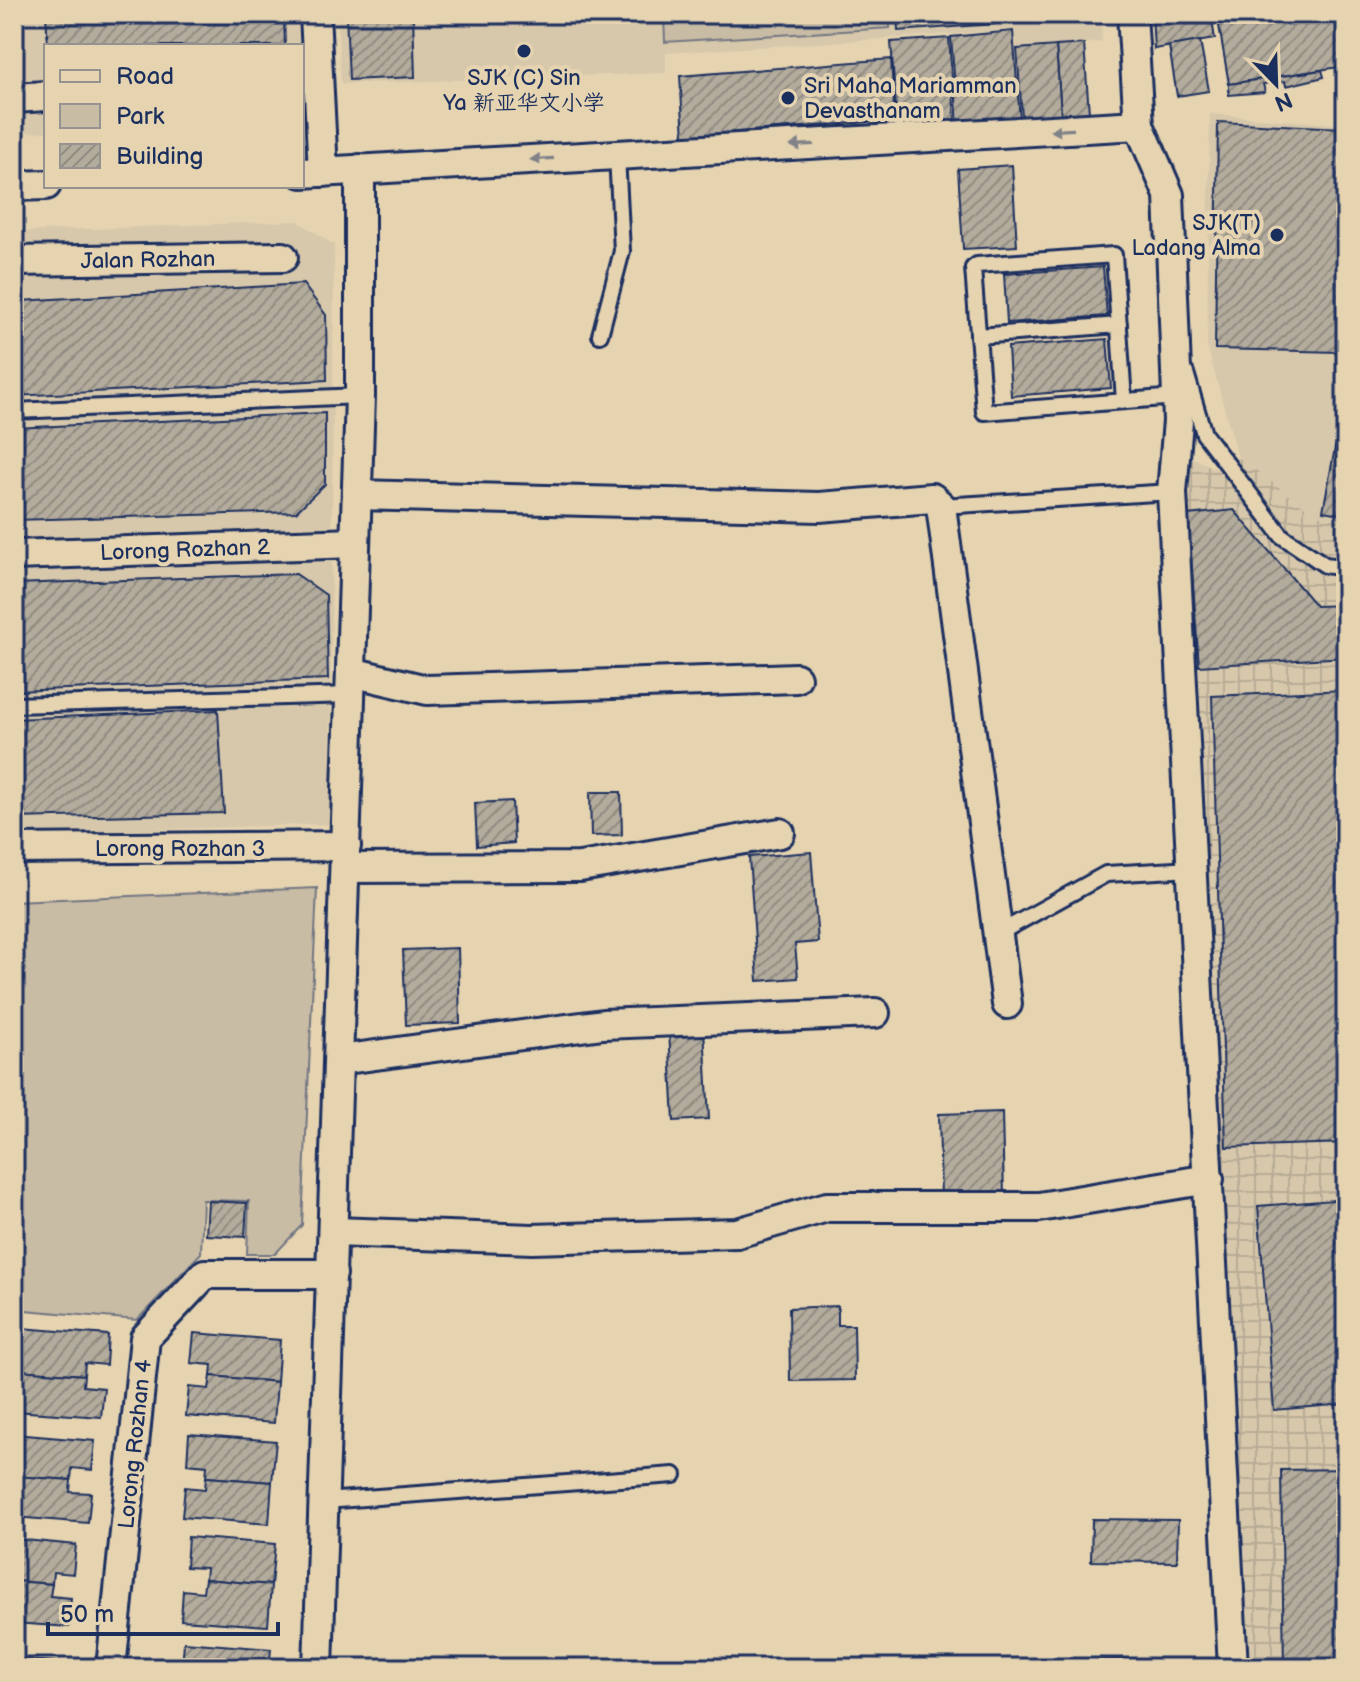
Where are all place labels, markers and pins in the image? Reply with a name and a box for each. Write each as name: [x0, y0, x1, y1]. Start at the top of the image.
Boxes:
marker: SJK (C) Sin Ya 新亚华文小学: [515, 42, 533, 60]
place label: SJK (C) Sin Ya 新亚华文小学: [442, 65, 605, 117]
place label: Sri Maha Mariamman Devasthanam: [804, 73, 1017, 125]
marker: Sri Maha Mariamman Devasthanam: [779, 89, 797, 107]
place label: SJK(T) Ladang Alma: [1131, 210, 1261, 262]
marker: SJK(T) Ladang Alma: [1268, 226, 1286, 244]

